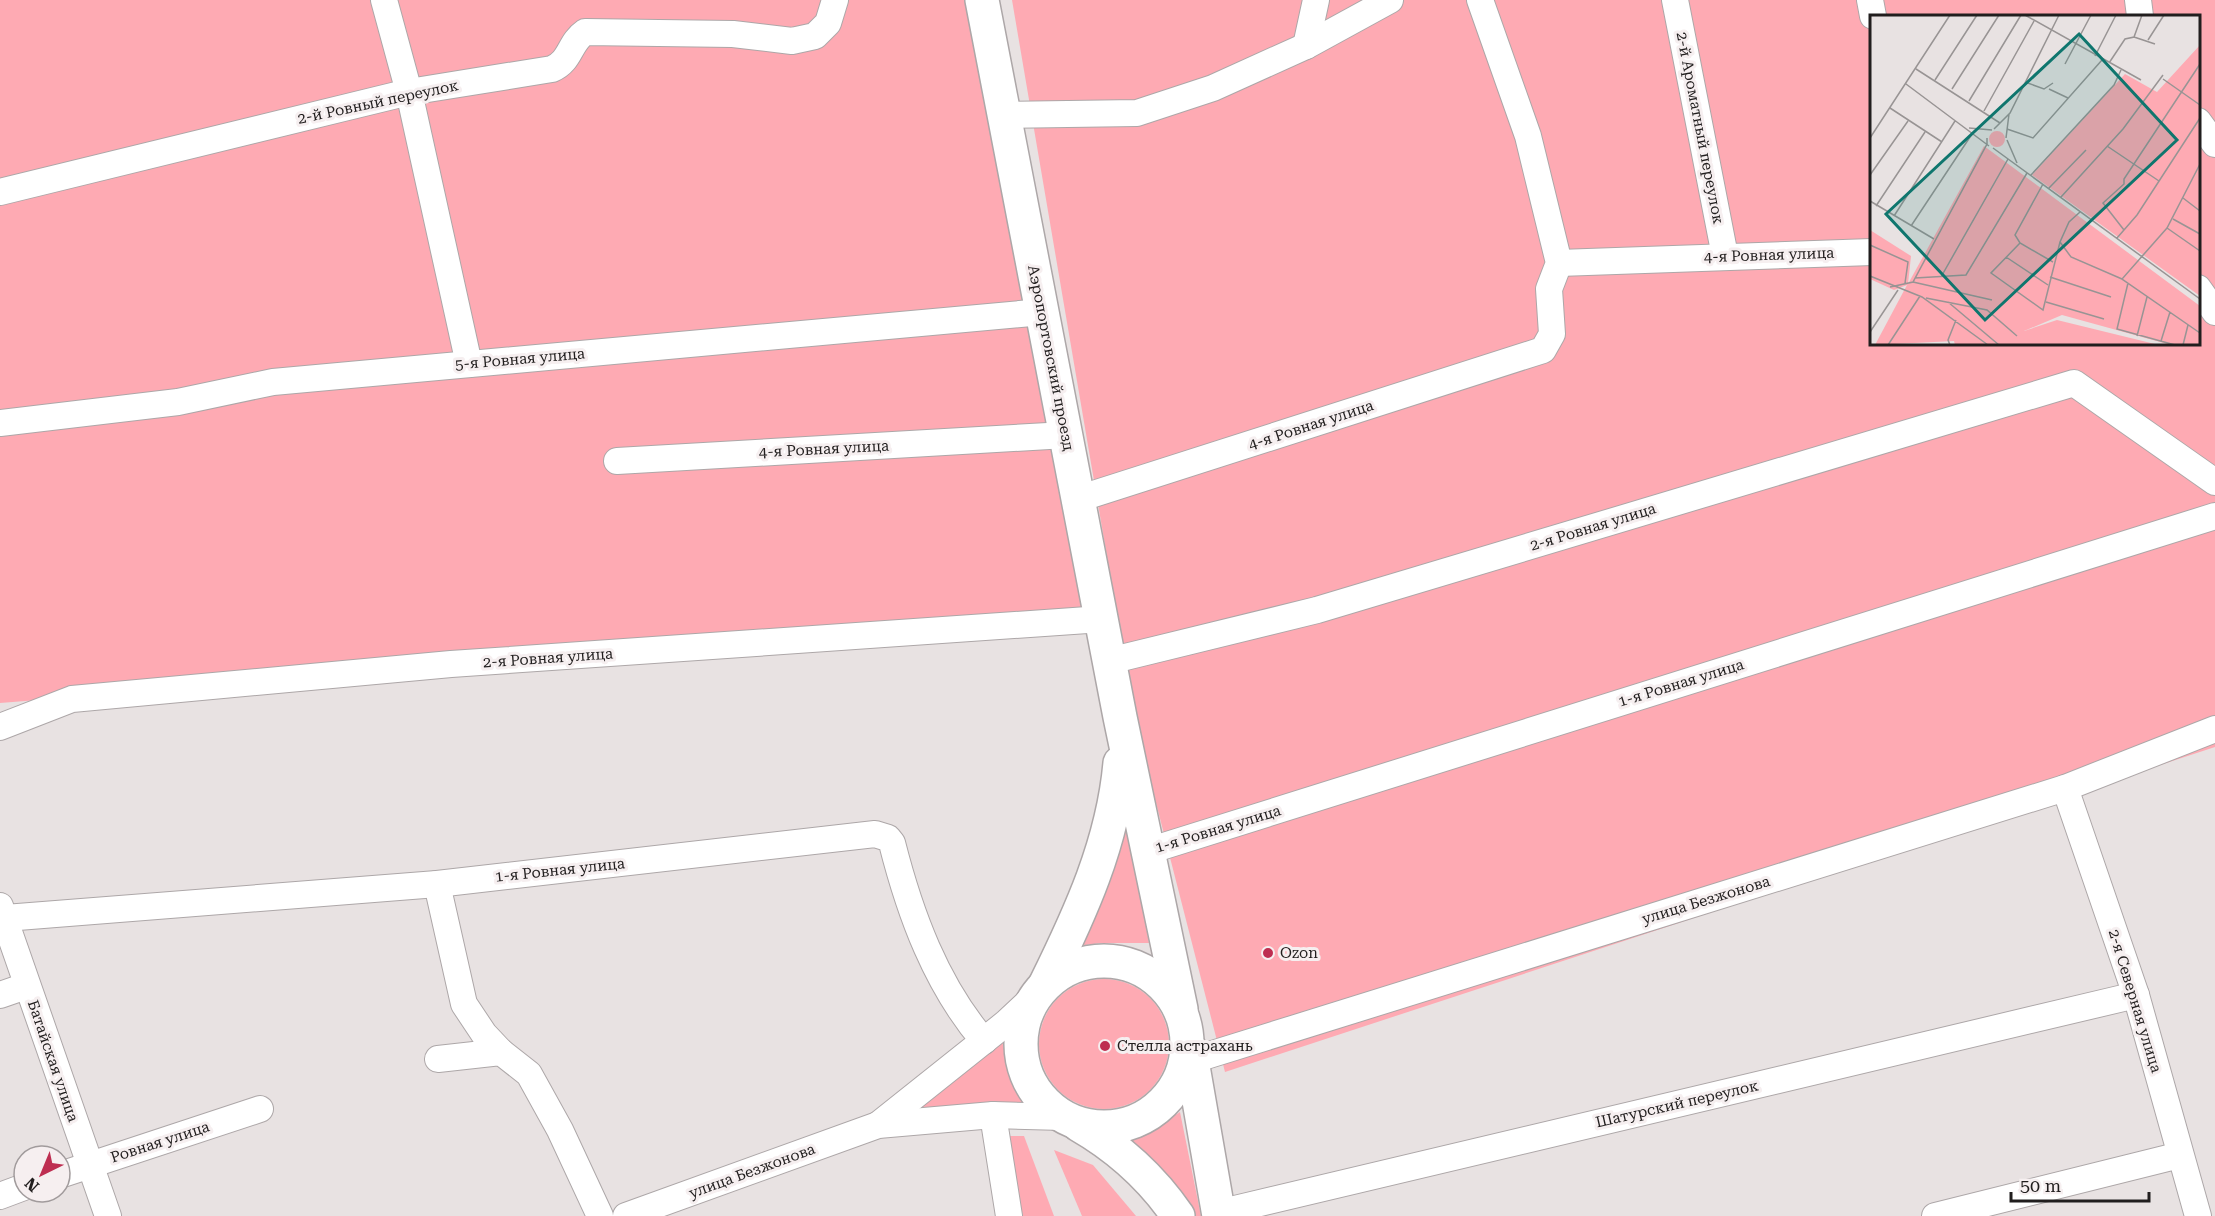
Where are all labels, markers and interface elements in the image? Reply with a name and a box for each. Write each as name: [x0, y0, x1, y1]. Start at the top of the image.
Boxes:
inset map: [1870, 15, 2200, 345]
street label: 2-й Ароматный переулок: [1673, 30, 1728, 226]
street label: 2-й Ровный переулок: [296, 76, 461, 128]
street label: 4-я Ровная улица: [1703, 244, 1835, 266]
street label: Аэропортовский проезд: [1024, 264, 1078, 453]
street label: 5-я Ровная улица: [454, 344, 586, 374]
street label: 4-я Ровная улица: [1246, 396, 1376, 454]
street label: 4-я Ровная улица: [758, 437, 890, 461]
street label: 2-я Ровная улица: [1528, 499, 1658, 555]
street label: 2-я Ровная улица: [482, 644, 614, 672]
street label: 1-я Ровная улица: [1616, 655, 1746, 711]
street label: 1-я Ровная улица: [1153, 801, 1283, 857]
street label: 1-я Ровная улица: [494, 854, 626, 886]
street label: улица Безжонова: [1640, 872, 1772, 928]
street label: 2-я Северная улица: [2105, 927, 2165, 1075]
place label: Ozon: [1280, 944, 1318, 962]
marker: Ozon: [1261, 946, 1275, 960]
street label: Батайская улица: [24, 998, 82, 1124]
place label: Стелла астрахань: [1117, 1037, 1253, 1055]
marker: Стелла астрахань: [1098, 1039, 1112, 1053]
street label: Шатурский переулок: [1594, 1076, 1761, 1132]
street label: Ровная улица: [108, 1118, 212, 1166]
street label: улица Безжонова: [686, 1140, 818, 1202]
north arrow: [12, 1144, 72, 1204]
scale bar: [2011, 1165, 2149, 1203]
text: N: [21, 1173, 43, 1196]
text: 50 m: [2020, 1175, 2061, 1196]

